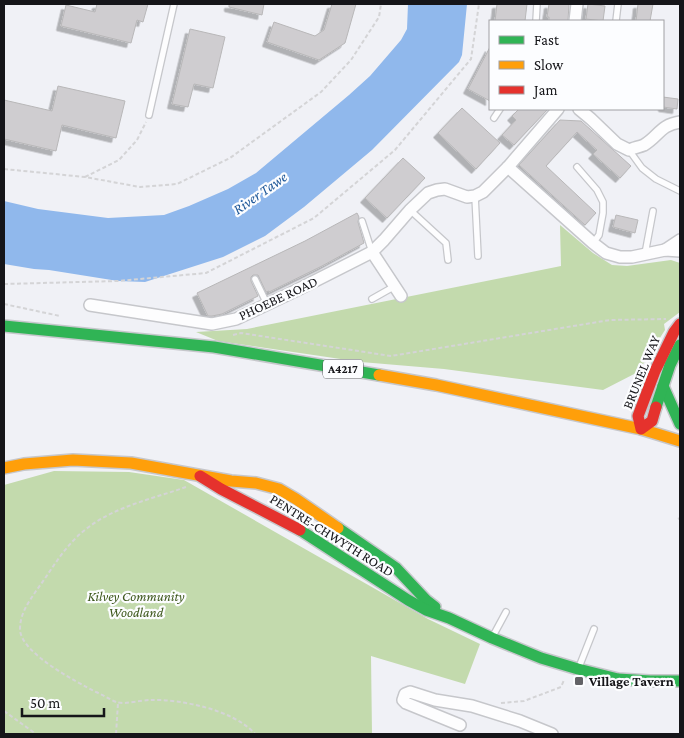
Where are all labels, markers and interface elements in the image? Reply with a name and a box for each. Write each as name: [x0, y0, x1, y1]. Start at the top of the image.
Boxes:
legend: [489, 20, 664, 110]
text: Fast: [534, 32, 560, 48]
text: Slow: [534, 57, 564, 73]
text: Jam: [532, 82, 557, 99]
water label: River Tawe: [230, 168, 290, 217]
street label: PHOEBE ROAD: [236, 273, 320, 323]
street label: BRUNEL WAY: [619, 332, 663, 411]
road number: A4217: [323, 359, 363, 378]
street label: PENTRE-CHWYTH ROAD: [267, 490, 397, 580]
park label: Kilvey Community Woodland: [87, 588, 185, 620]
place label: Village Tavern: [588, 673, 674, 689]
marker: Village Tavern: [573, 675, 585, 687]
scale bar: [22, 686, 105, 718]
text: 50 m: [30, 695, 60, 711]

